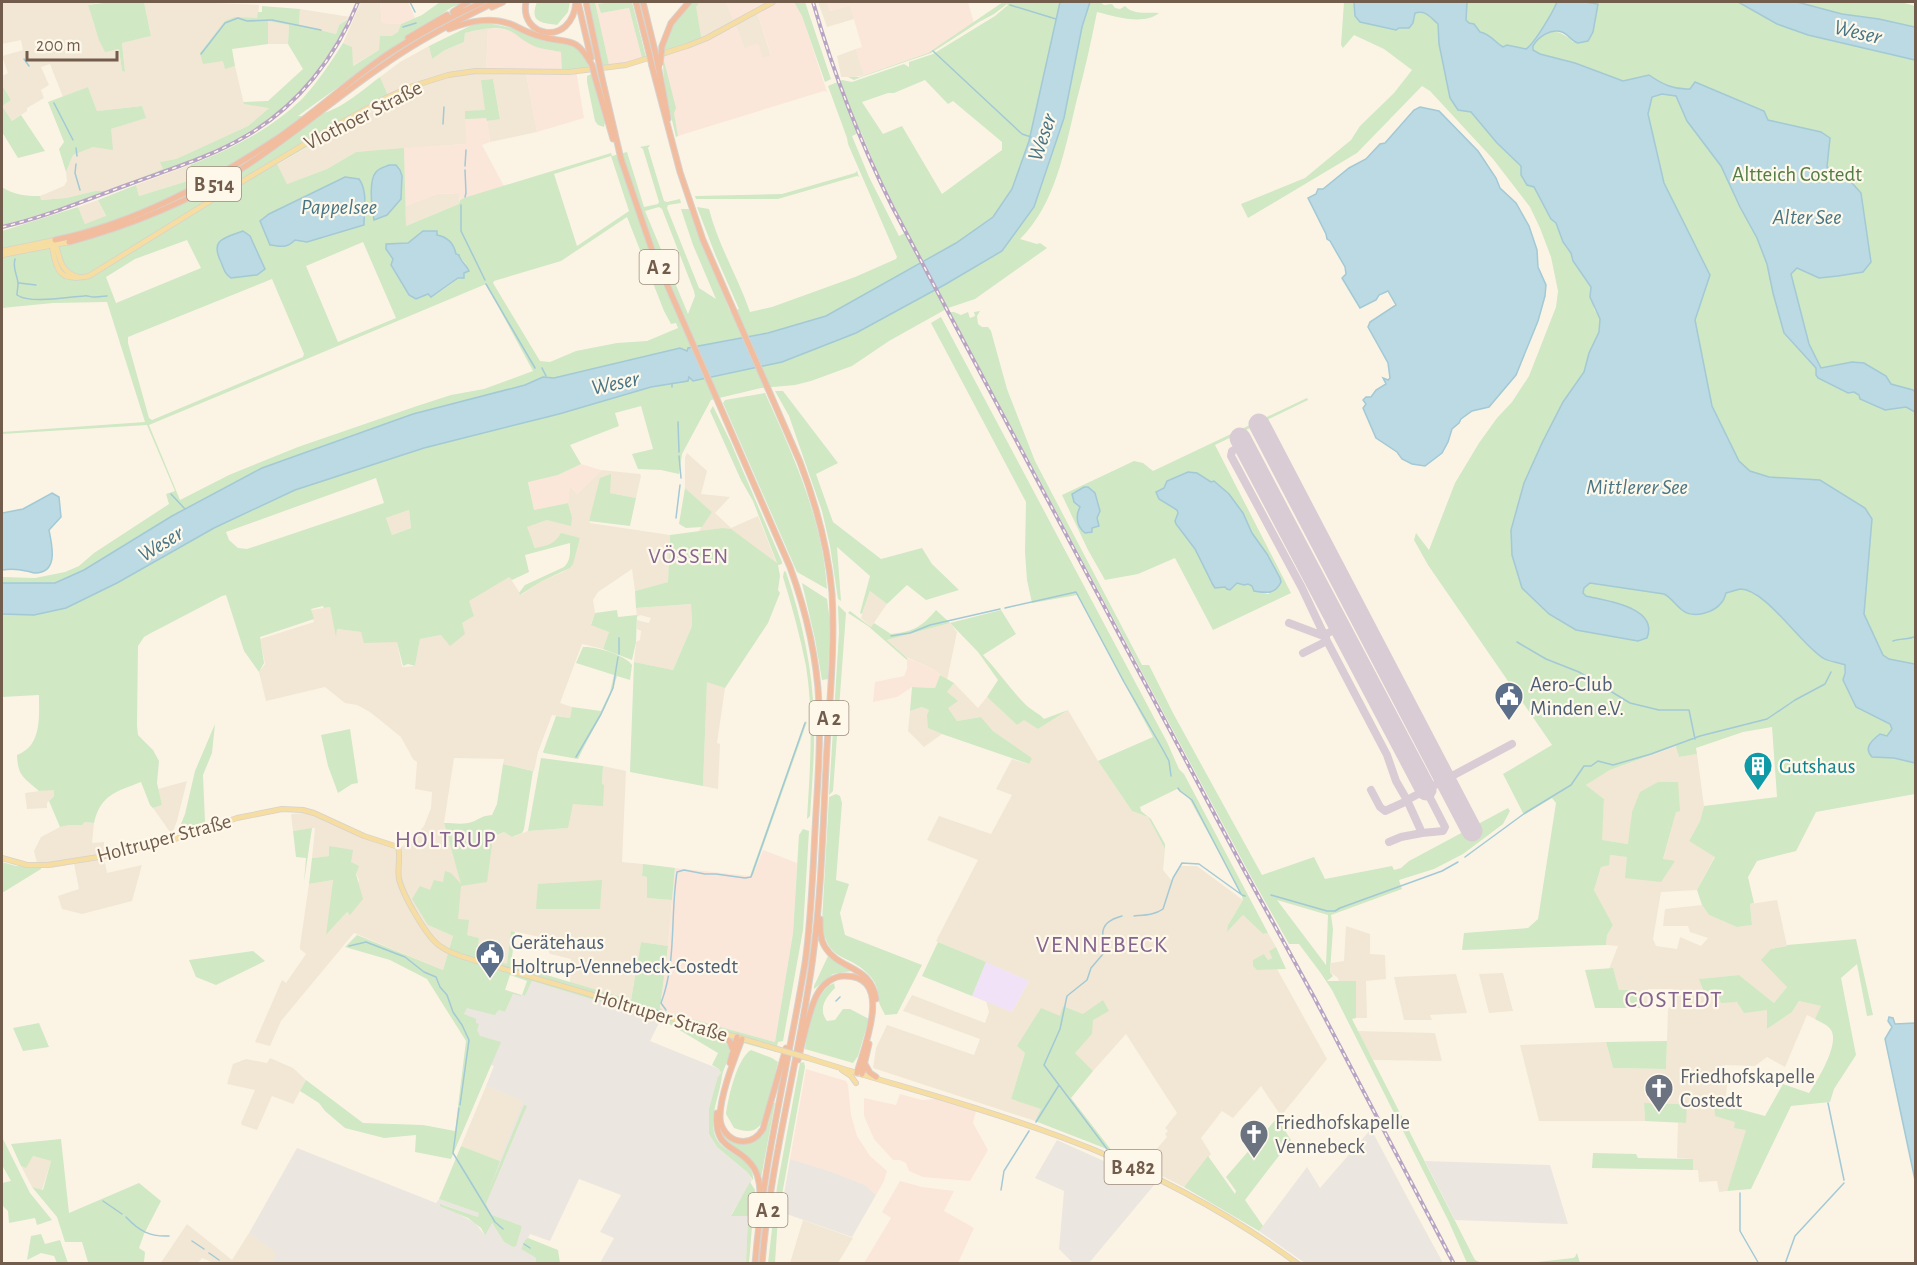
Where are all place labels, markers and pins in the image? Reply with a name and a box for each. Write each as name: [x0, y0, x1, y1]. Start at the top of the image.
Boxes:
place label: Aero-Club Minden e.V.: [1530, 674, 1624, 719]
public building icon: Aero-Club Minden e.V.: [1493, 680, 1525, 722]
building icon: Gutshaus: [1742, 750, 1774, 792]
place label: Gutshaus: [1779, 756, 1855, 777]
place label: Gerätehaus Holtrup-Vennebeck-Costedt: [511, 932, 738, 977]
public building icon: Gerätehaus Holtrup-Vennebeck-Costedt: [474, 938, 506, 980]
place label: Friedhofskapelle Costedt: [1680, 1066, 1815, 1111]
church icon: Friedhofskapelle Costedt: [1643, 1072, 1675, 1114]
place label: Friedhofskapelle Vennebeck: [1275, 1112, 1410, 1157]
church icon: Friedhofskapelle Vennebeck: [1238, 1118, 1270, 1160]

